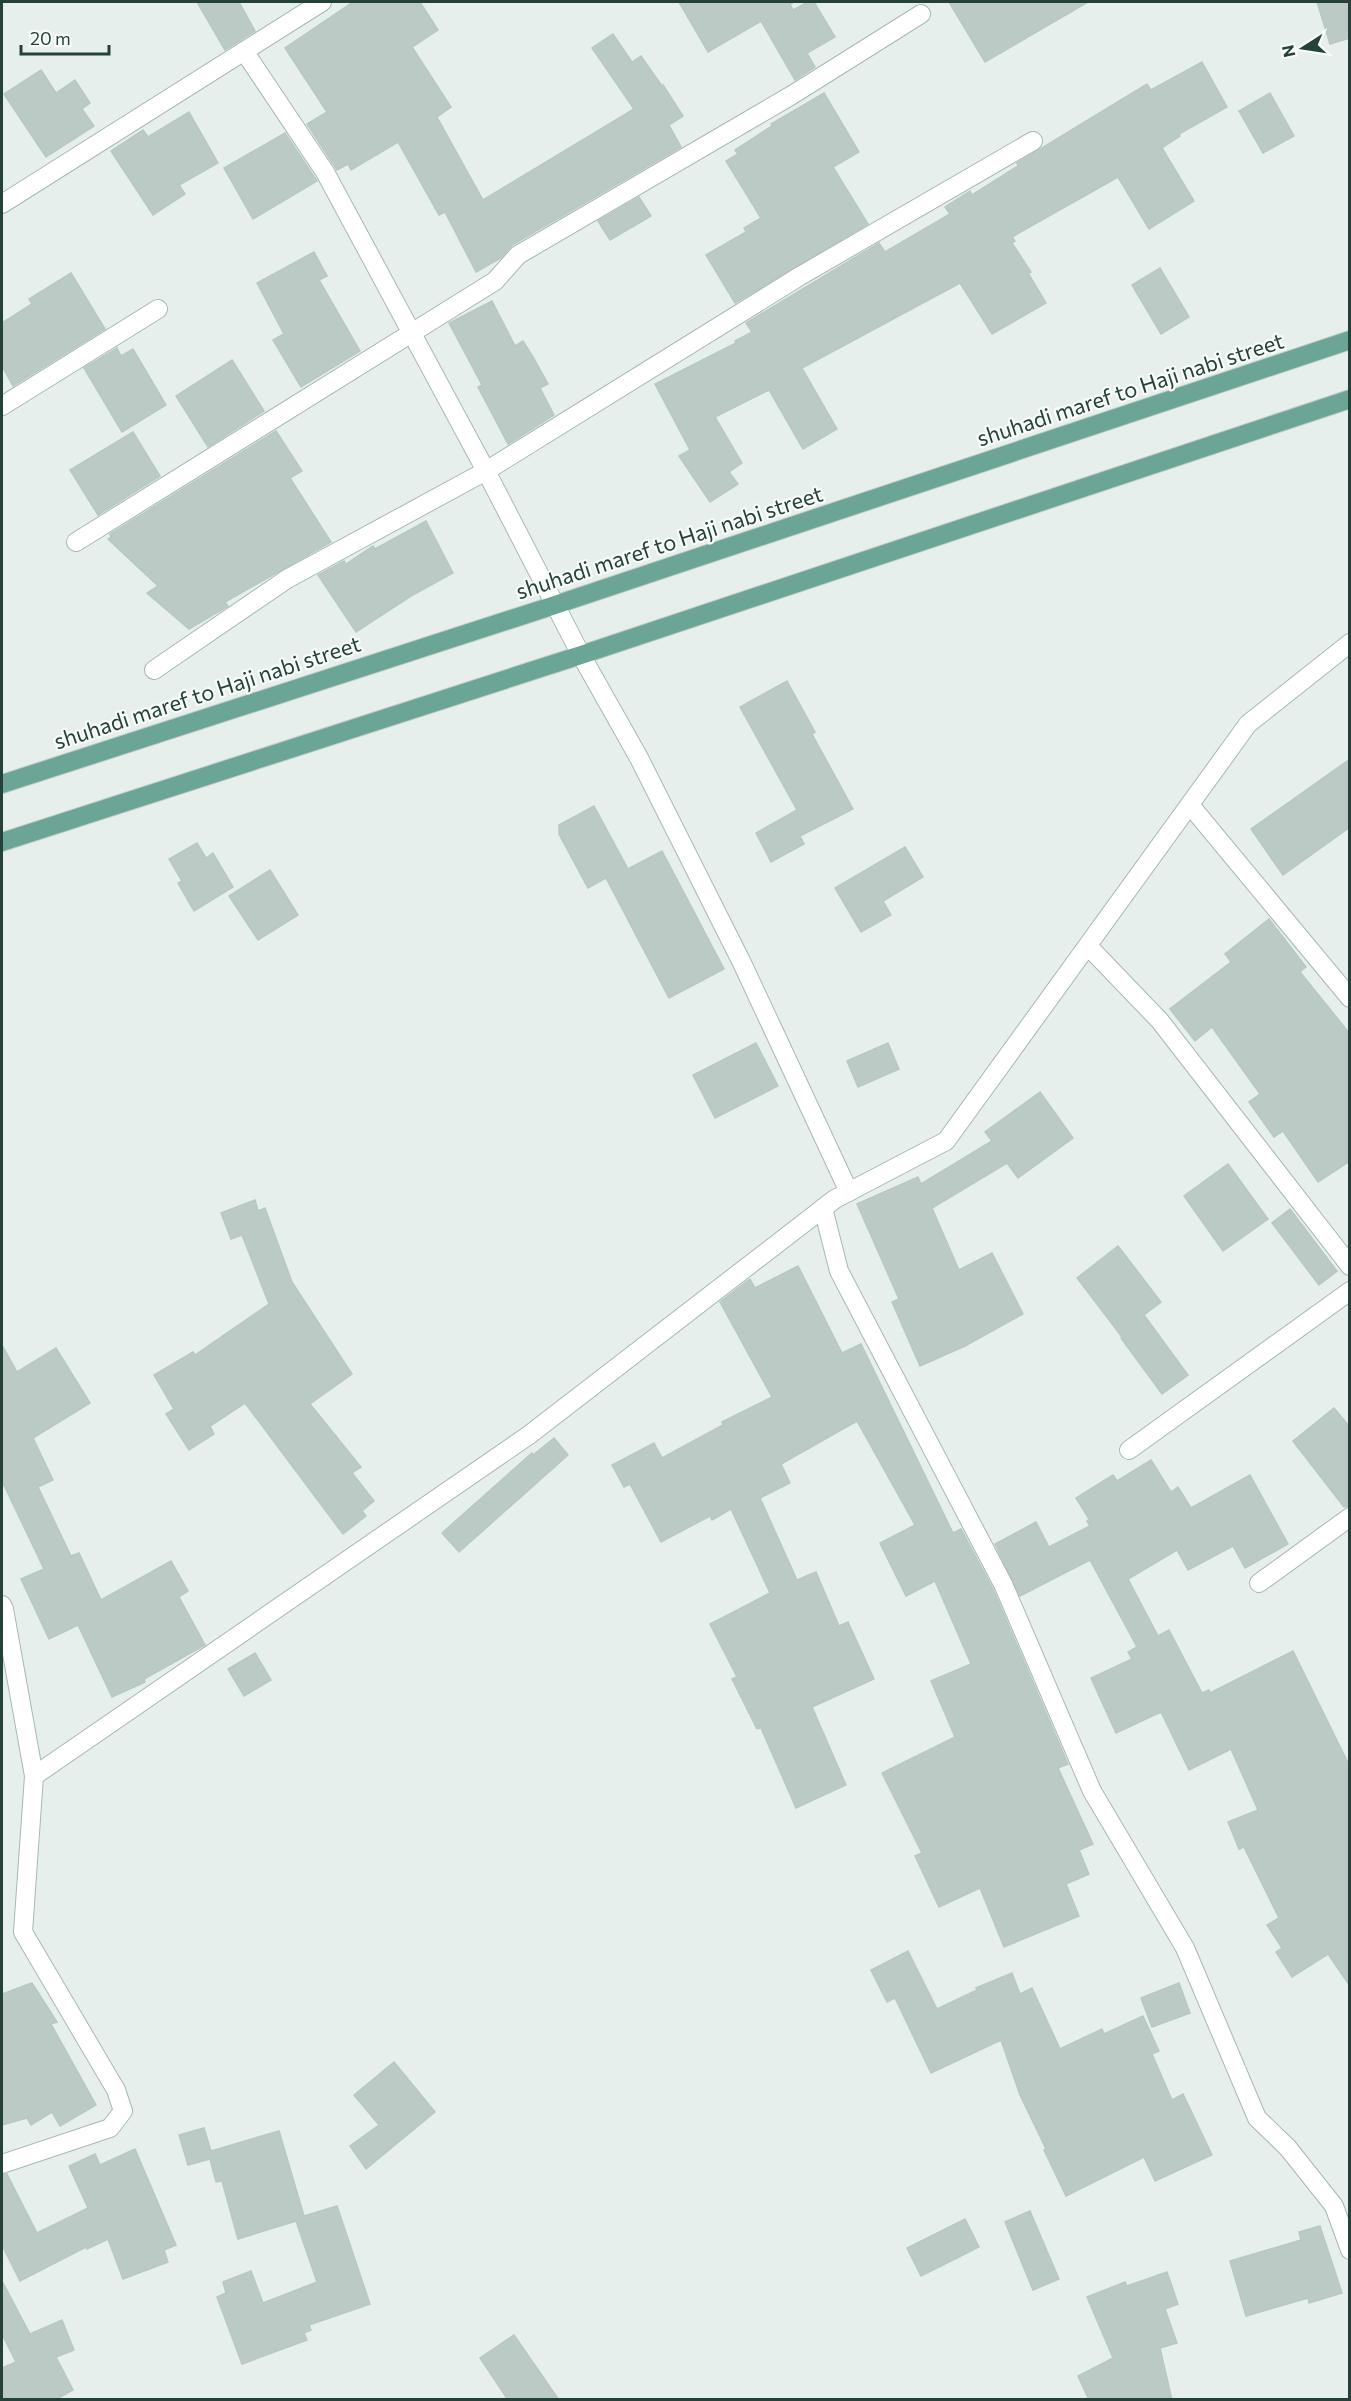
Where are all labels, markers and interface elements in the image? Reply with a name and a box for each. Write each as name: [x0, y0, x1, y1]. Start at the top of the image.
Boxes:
scale bar: [21, 18, 110, 56]
north arrow: [1273, 18, 1333, 78]
text: 20 m: [30, 27, 71, 49]
text: N: [1277, 43, 1298, 59]
street label: shuhadi maref to Haji nabi street: [973, 327, 1287, 451]
street label: shuhadi maref to Haji nabi street: [512, 480, 826, 604]
street label: shuhadi maref to Haji nabi street: [50, 630, 364, 754]

